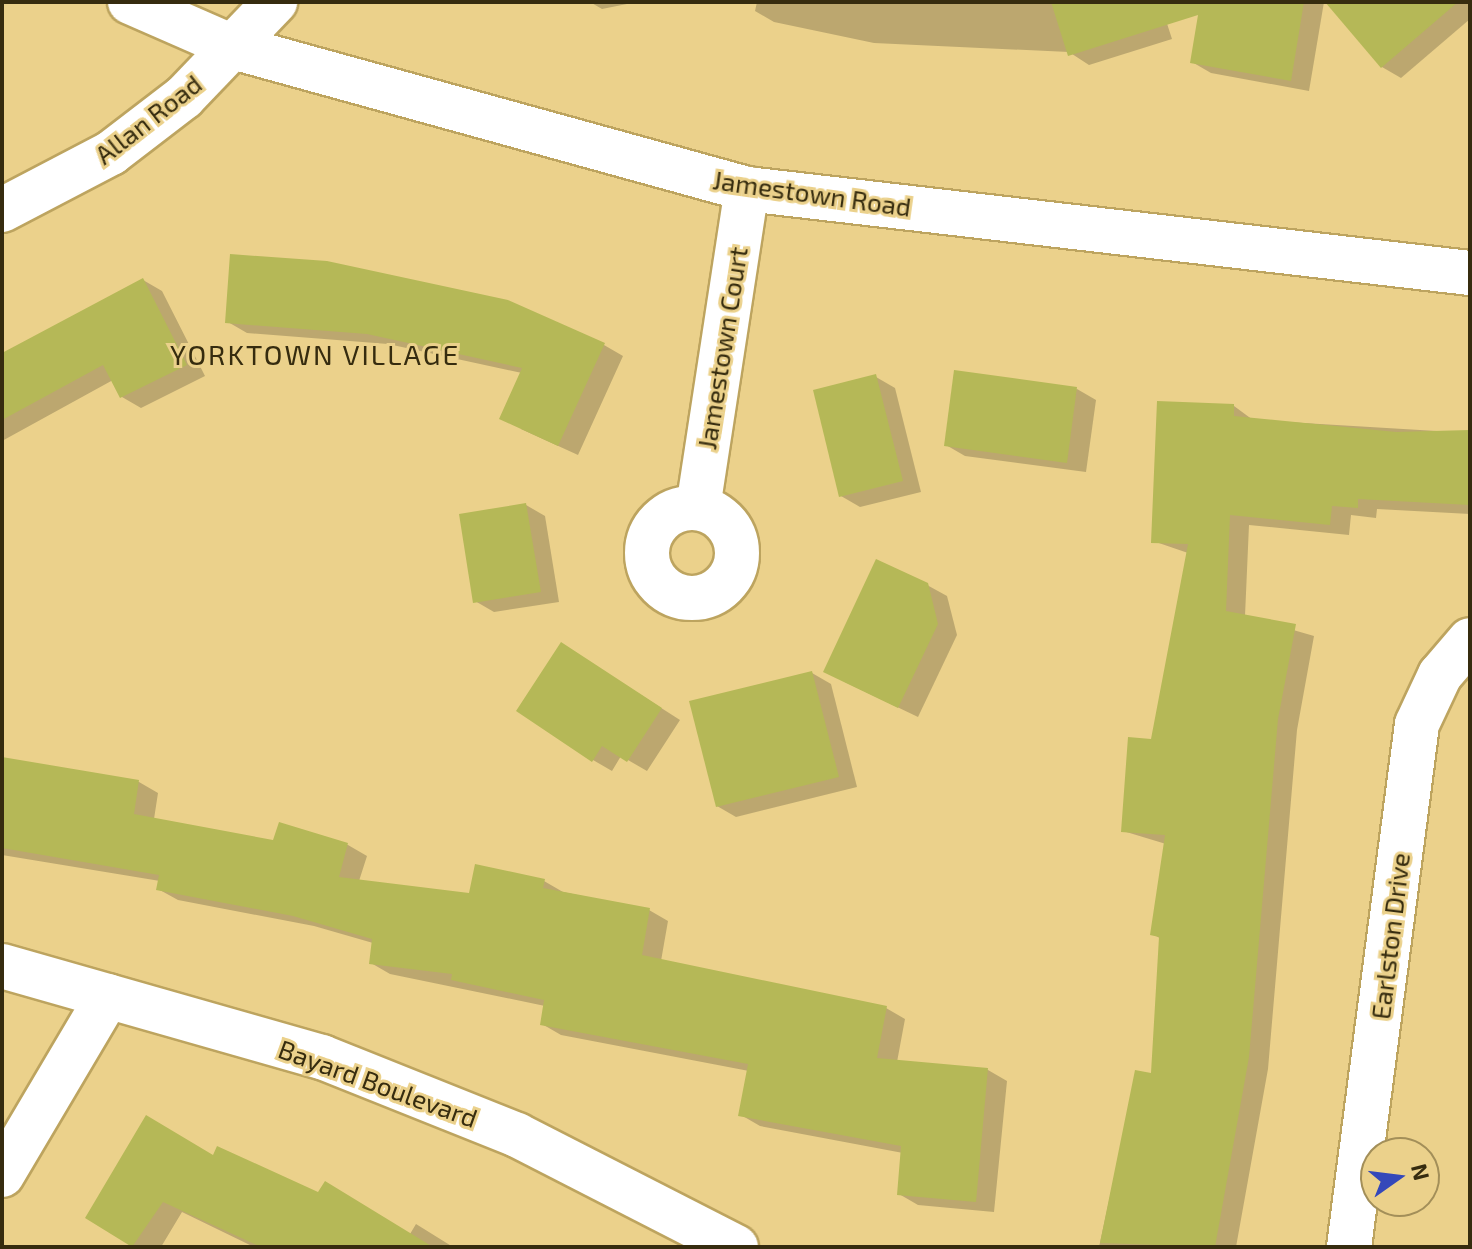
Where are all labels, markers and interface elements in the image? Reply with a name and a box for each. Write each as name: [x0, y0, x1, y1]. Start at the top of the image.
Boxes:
street label: Allan Road: [88, 68, 208, 170]
street label: Jamestown Road: [711, 164, 913, 222]
street label: Jamestown Court: [691, 244, 753, 452]
district label: YORKTOWN VILLAGE: [170, 337, 460, 371]
street label: Earlston Drive: [1364, 851, 1416, 1021]
street label: Bayard Boulevard: [274, 1033, 482, 1133]
north arrow: [1360, 1137, 1440, 1217]
text: N: [1407, 1161, 1436, 1183]

